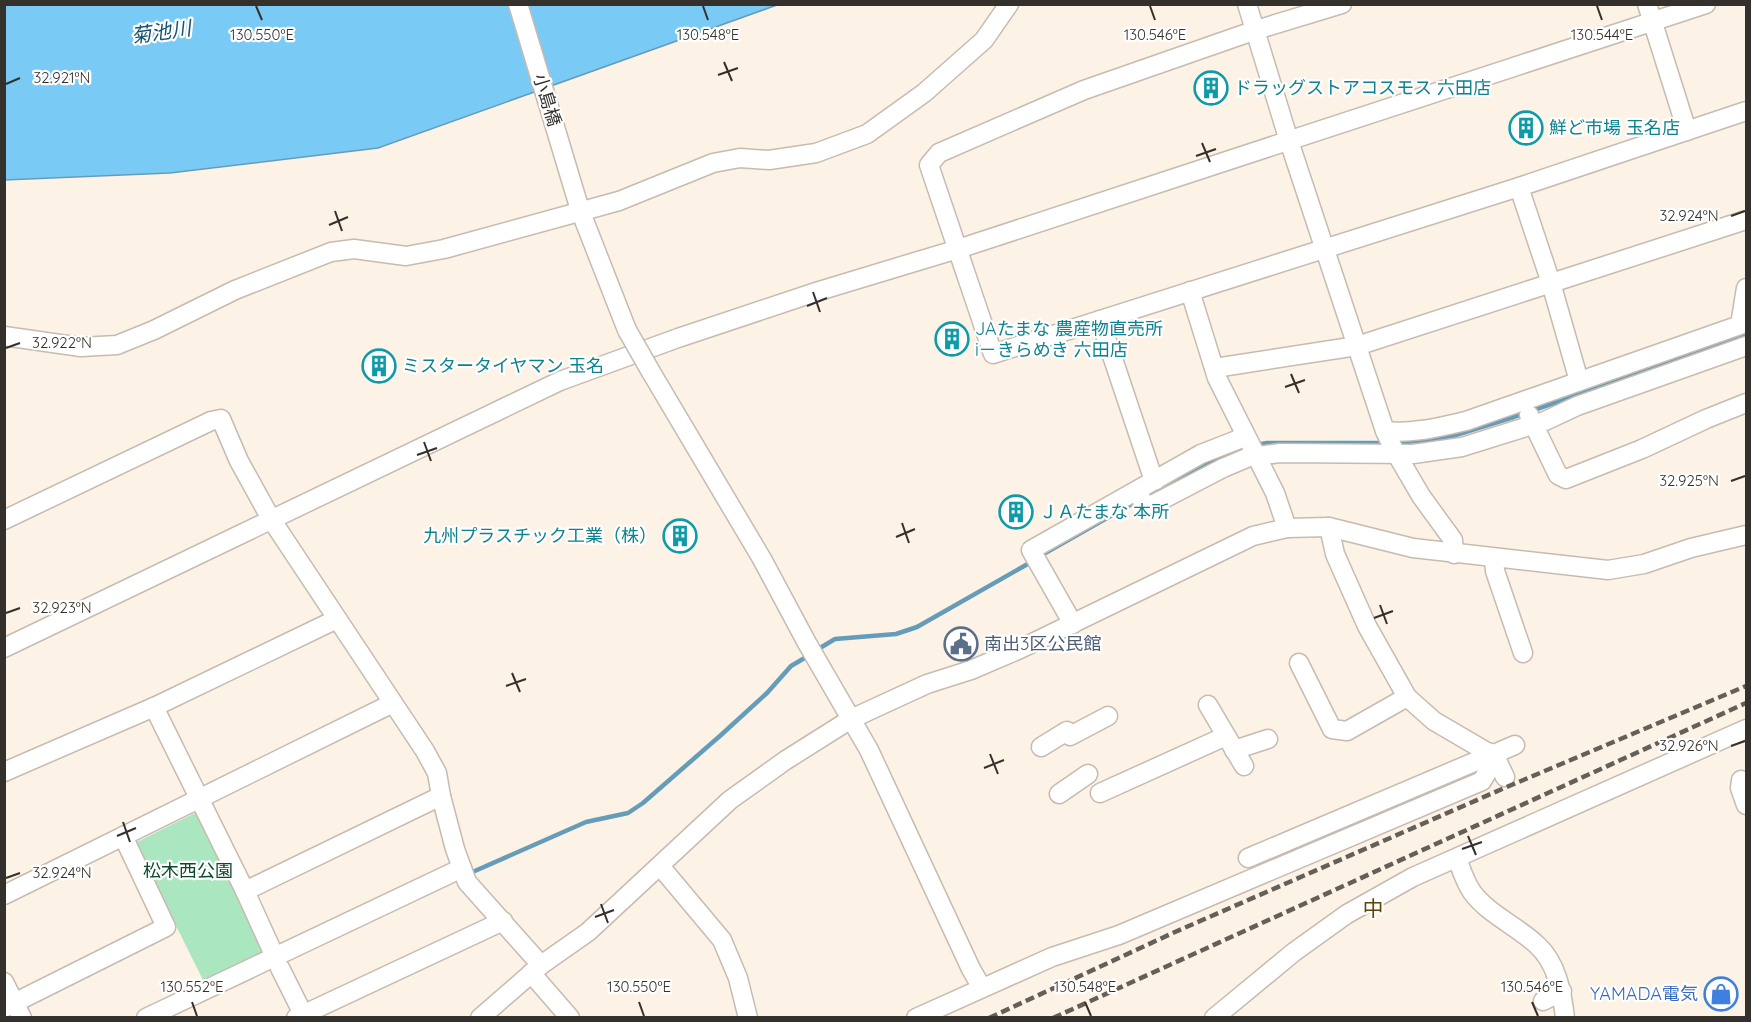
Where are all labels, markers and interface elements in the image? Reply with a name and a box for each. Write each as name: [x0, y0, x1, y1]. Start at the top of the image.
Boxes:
water label: 菊池川: [129, 15, 194, 48]
text: 130.550°E: [230, 25, 294, 44]
text: 130.548°E: [677, 25, 739, 44]
text: 130.546°E: [1124, 25, 1186, 44]
text: 130.544°E: [1571, 25, 1633, 44]
text: 32.921°N: [33, 68, 91, 87]
building icon: ドラッグストアコスモス 六田店: [1193, 70, 1229, 106]
street label: 小島橋: [529, 71, 566, 129]
place label: ドラッグストアコスモス 六田店: [1234, 76, 1491, 99]
building icon: 鮮ど市場 玉名店: [1508, 110, 1544, 146]
place label: 鮮ど市場 玉名店: [1549, 116, 1680, 139]
text: 32.924°N: [1659, 206, 1719, 225]
place label: JAたまな 農産物直売所 i－きらめき 六田店: [975, 317, 1163, 361]
building icon: JAたまな 農産物直売所 i－きらめき 六田店: [934, 321, 970, 357]
text: 32.922°N: [32, 333, 92, 352]
building icon: ミスタータイヤマン 玉名: [361, 348, 397, 384]
place label: ミスタータイヤマン 玉名: [402, 354, 604, 377]
text: 32.925°N: [1659, 471, 1719, 490]
building icon: ＪＡたまな 本所: [998, 494, 1034, 530]
place label: ＪＡたまな 本所: [1039, 500, 1169, 523]
building icon: 九州プラスチック工業（株）: [662, 518, 698, 554]
place label: 九州プラスチック工業（株）: [423, 524, 657, 547]
text: 32.923°N: [32, 598, 92, 617]
public building icon: 南出3区公民館: [943, 626, 979, 662]
place label: 南出3区公民館: [984, 632, 1101, 655]
text: 32.926°N: [1659, 736, 1719, 755]
park label: 松木西公園: [143, 859, 233, 882]
text: 32.924°N: [32, 863, 92, 882]
district label: 中: [1363, 895, 1384, 921]
shop icon: YAMADA電気: [1703, 976, 1739, 1012]
text: 130.552°E: [160, 977, 224, 996]
text: 130.550°E: [607, 977, 671, 996]
text: 130.548°E: [1054, 977, 1116, 996]
text: 130.546°E: [1501, 977, 1563, 996]
place label: YAMADA電気: [1590, 982, 1698, 1005]

